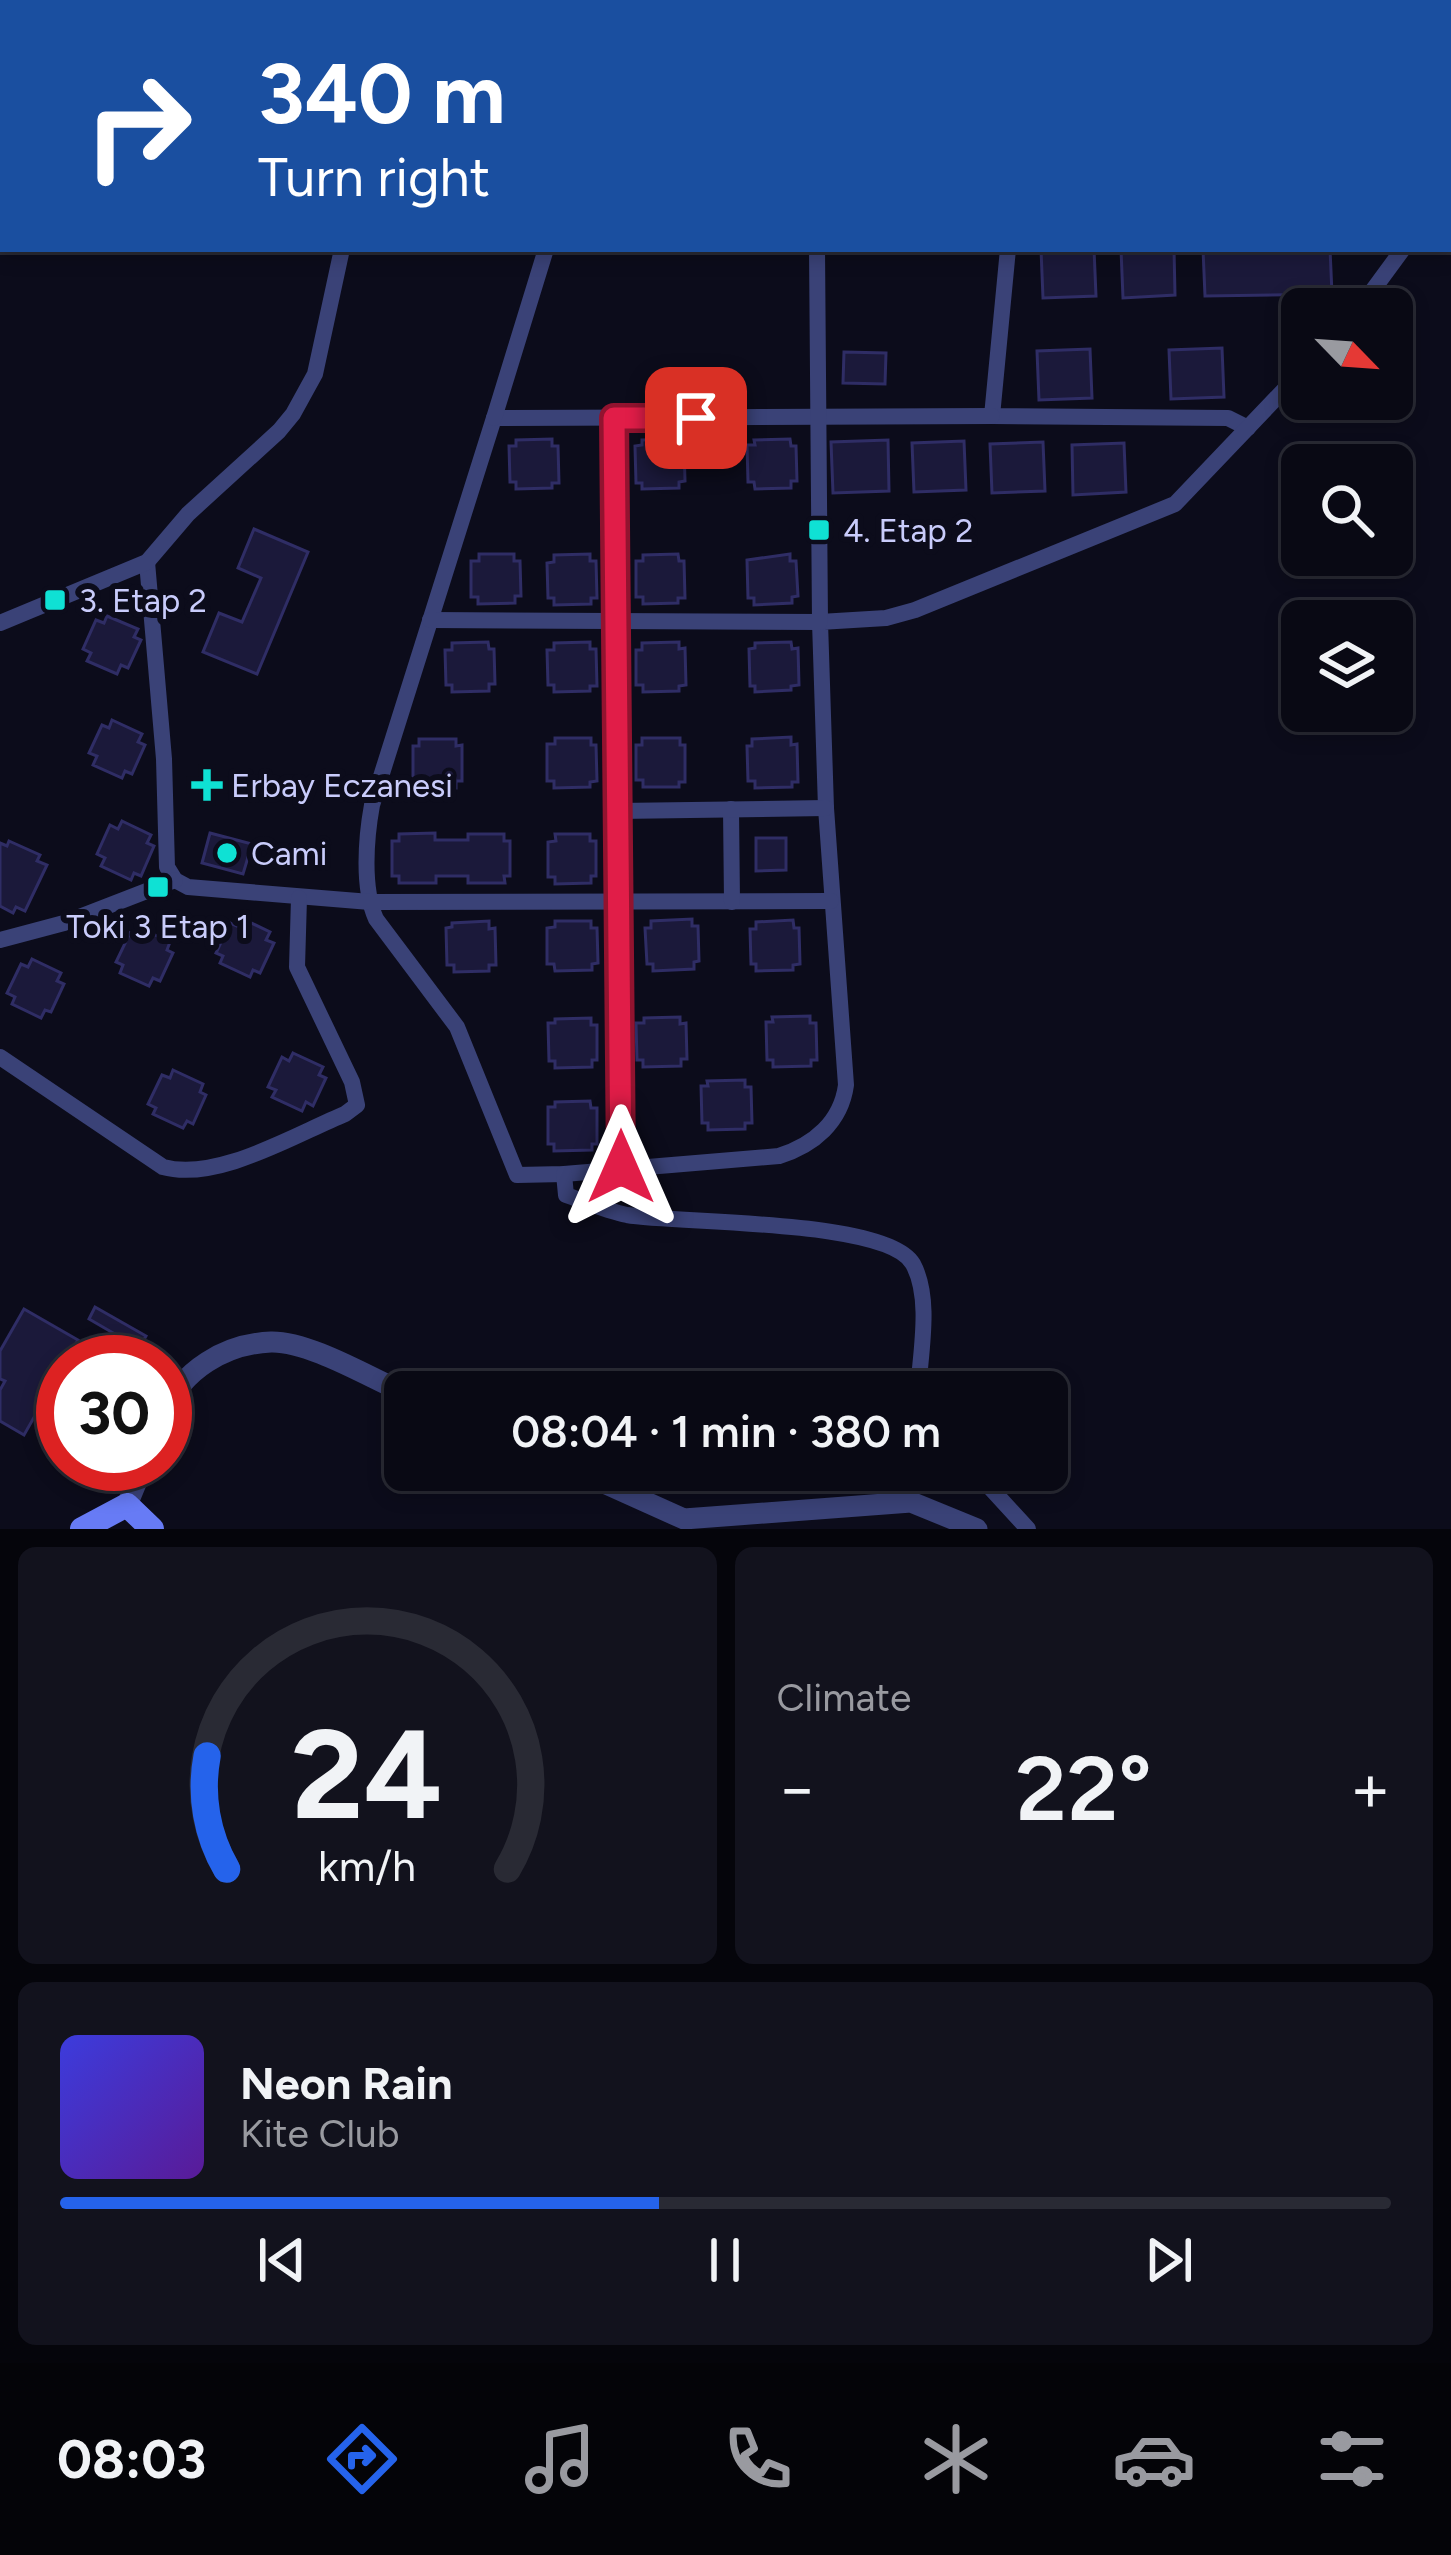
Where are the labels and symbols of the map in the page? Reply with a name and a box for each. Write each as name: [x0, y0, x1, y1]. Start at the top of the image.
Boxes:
north arrow: [1281, 288, 1413, 420]
pin: [645, 367, 747, 469]
place label: 4. Etap 2: [843, 511, 973, 550]
marker: 4. Etap 2: [806, 517, 832, 543]
place label: 3. Etap 2: [79, 581, 207, 620]
marker: 3. Etap 2: [42, 587, 68, 613]
place label: Erbay Eczanesi: [231, 766, 453, 805]
marker: Erbay Eczanesi: [194, 772, 220, 798]
place label: Cami: [251, 834, 327, 873]
marker: Cami: [214, 840, 240, 866]
marker: Toki 3 Etap 1: [145, 874, 171, 900]
place label: Toki 3 Etap 1: [66, 907, 250, 946]
position arrow: [558, 1104, 684, 1230]
speed limit sign: 30: [36, 1335, 192, 1491]

